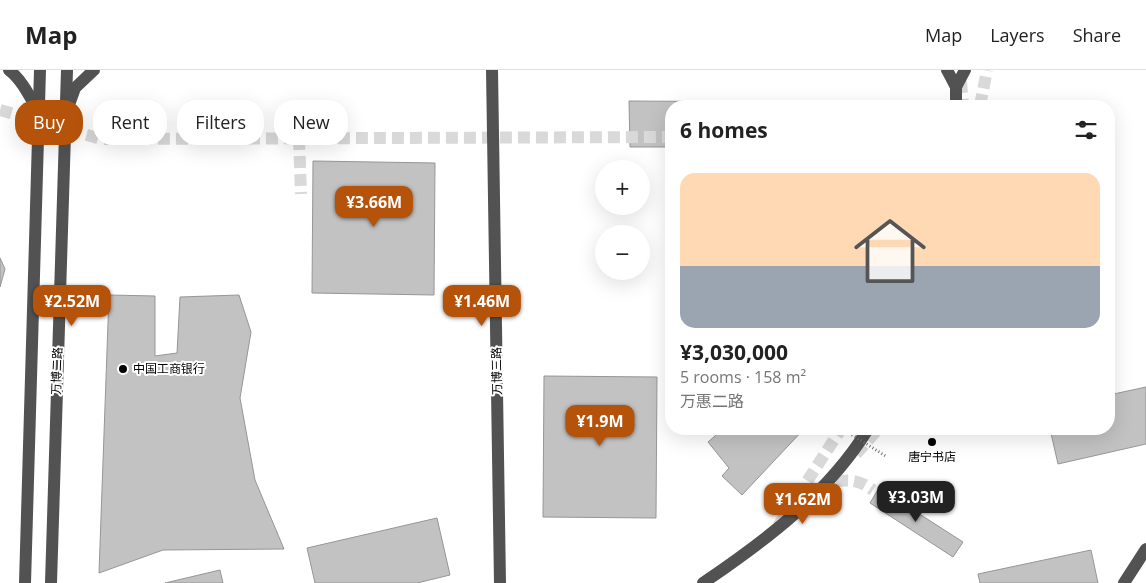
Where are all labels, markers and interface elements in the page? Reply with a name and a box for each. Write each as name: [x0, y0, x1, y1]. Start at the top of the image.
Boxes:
text: Map: [25, 18, 77, 51]
text: Map: [925, 23, 962, 47]
text: Layers: [990, 23, 1045, 47]
text: Share: [1073, 23, 1121, 47]
chip: Buy: [15, 100, 83, 145]
chip: Rent: [93, 100, 167, 145]
chip: Filters: [177, 100, 264, 145]
chip: New: [274, 100, 348, 145]
text: 6 homes: [680, 116, 768, 144]
icon: filters: [1072, 116, 1100, 144]
map controls: [595, 160, 650, 280]
button: +: [595, 160, 650, 215]
pin: ¥3.66M: [333, 186, 415, 228]
text: ¥3.66M: [346, 191, 402, 213]
icon: home: [845, 206, 935, 296]
button: −: [595, 225, 650, 280]
pin: ¥2.52M: [31, 284, 113, 327]
pin: ¥1.46M: [441, 284, 523, 327]
text: ¥2.52M: [44, 290, 100, 312]
text: ¥1.46M: [454, 290, 510, 312]
text: ¥3,030,000: [680, 338, 788, 366]
street label: 万博二路: [47, 347, 66, 395]
street label: 万博三路: [488, 347, 505, 395]
place label: 中国工商银行: [133, 360, 205, 377]
marker: 中国工商银行: [117, 363, 129, 375]
text: 5 rooms · 158 m²: [680, 366, 806, 388]
text: 万惠二路: [680, 390, 744, 412]
pin: ¥1.9M: [565, 404, 635, 447]
text: ¥1.9M: [576, 410, 624, 432]
marker: 唐宁书店: [926, 436, 938, 448]
place label: 唐宁书店: [908, 448, 956, 465]
pin: ¥3.03M: [875, 480, 957, 523]
pin: ¥1.62M: [762, 482, 844, 525]
text: ¥3.03M: [888, 486, 944, 508]
text: ¥1.62M: [775, 488, 831, 510]

